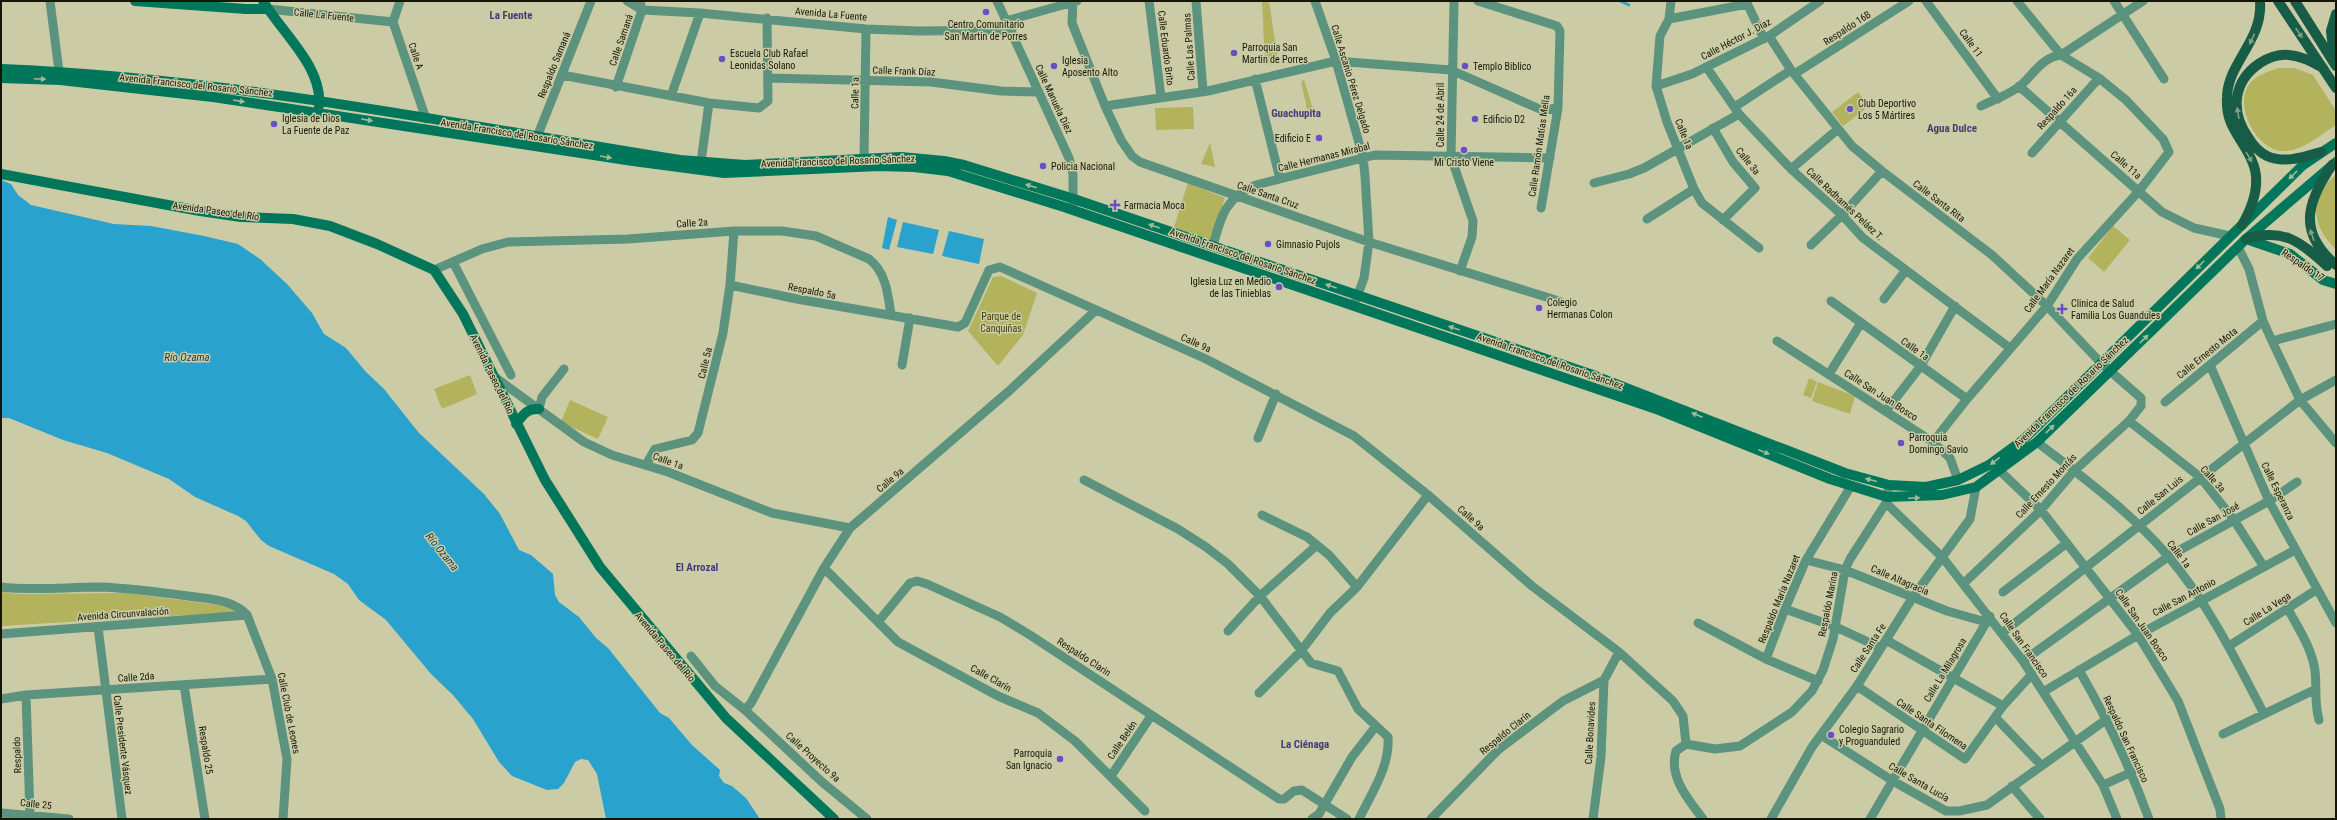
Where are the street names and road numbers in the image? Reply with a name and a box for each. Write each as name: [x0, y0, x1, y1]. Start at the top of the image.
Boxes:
street label: Avenida La Fuente: [795, 5, 868, 23]
street label: Calle La Fuente: [293, 6, 355, 24]
street label: Respaldo 16B: [1821, 9, 1873, 47]
street label: Calle Eduardo Brito: [1156, 10, 1176, 86]
street label: Calle Las Palmas: [1181, 12, 1197, 81]
street label: Calle Samaná: [607, 13, 635, 67]
street label: Calle Héctor J. Díaz: [1699, 16, 1773, 62]
street label: Calle Ascanio Pérez Delgado: [1329, 23, 1373, 135]
street label: Calle 11: [1957, 27, 1985, 59]
street label: Respaldo Samaná: [536, 30, 572, 100]
street label: Calle A: [406, 41, 426, 71]
street label: Calle Manuela Díez: [1033, 63, 1075, 135]
street label: Calle Frank Díaz: [872, 64, 936, 78]
street label: Avenida Francisco del Rosario Sánchez: [119, 71, 273, 99]
street label: Calle 1a: [849, 77, 861, 109]
street label: Calle 24 de Abril: [1435, 83, 1446, 147]
street label: Respaldo 16a: [2035, 84, 2079, 132]
street label: Calle Ramón Matías Mella: [1526, 94, 1552, 198]
street label: Avenida Francisco del Rosario Sánchez: [440, 117, 594, 151]
street label: Calle 1a: [1673, 117, 1695, 151]
street label: Calle Hermanas Mirabal: [1277, 140, 1371, 174]
street label: Calle 3a: [1734, 145, 1762, 177]
street label: Calle 11a: [2109, 149, 2144, 181]
street label: Avenida Francisco del Rosario Sánchez: [761, 153, 915, 169]
street label: Calle Radhamés Peláez T.: [1804, 166, 1886, 242]
street label: Calle Santa Rita: [1911, 178, 1967, 224]
street label: Calle Santa Cruz: [1236, 179, 1300, 211]
street label: Avenida Paseo del Río: [172, 199, 260, 223]
street label: Calle 2a: [676, 216, 708, 230]
street label: Avenida Francisco del Rosario Sánchez: [1168, 226, 1318, 286]
street label: Calle María Nazaret: [2022, 245, 2076, 315]
street label: Respaldo 17: [2280, 247, 2326, 283]
street label: Respaldo 5a: [787, 281, 837, 301]
street label: Calle Ernesto Mota: [2175, 325, 2240, 381]
street label: Avenida Francisco del Rosario Sánchez: [1475, 331, 1625, 391]
street label: Avenida Paseo del Río: [468, 332, 516, 416]
street label: Calle 9a: [1179, 332, 1213, 355]
street label: Calle 1a: [1899, 335, 1931, 363]
street label: Avenida Francisco del Rosario Sánchez: [2012, 335, 2130, 449]
street label: Calle 5a: [696, 346, 714, 380]
street label: Calle San Juan Bosco: [1842, 367, 1920, 423]
street label: Calle 1a: [651, 450, 685, 472]
street label: Calle Ernesto Montás: [2013, 451, 2079, 520]
street label: Calle Esperanza: [2259, 460, 2297, 522]
street label: Calle 3a: [2198, 464, 2228, 495]
street label: Calle 9a: [874, 465, 906, 494]
street label: Calle San Luis: [2135, 473, 2185, 517]
street label: Calle San José: [2185, 500, 2241, 538]
street label: Calle 9a: [1456, 503, 1487, 533]
street label: Calle 1a: [2165, 538, 2193, 570]
street label: Respaldo María Nazaret: [1756, 553, 1802, 645]
street label: Calle Altagracia: [1869, 563, 1931, 597]
street label: Respaldo Marina: [1816, 570, 1840, 638]
street label: Calle San Antonio: [2151, 576, 2217, 618]
street label: Calle San Juan Bosco: [2113, 587, 2171, 663]
street label: Calle La Vega: [2241, 590, 2293, 628]
street label: Avenida Circunvalación: [77, 605, 169, 623]
street label: Avenida Paseo del Río: [633, 610, 697, 684]
street label: Calle San Francisco: [1997, 610, 2051, 680]
street label: Calle Santa Fe: [1848, 621, 1888, 675]
street label: Respaldo Clarin: [1055, 636, 1113, 679]
street label: Calle La Milagrosa: [1921, 636, 1969, 704]
street label: Calle Clarín: [969, 662, 1013, 694]
street label: Calle 2da: [117, 670, 155, 684]
street label: Calle Club de Leones: [276, 671, 302, 755]
street label: Respaldo San Francisco: [2101, 694, 2151, 784]
street label: Calle Presidente Vásquez: [111, 695, 135, 795]
street label: Calle Santa Filomena: [1894, 696, 1970, 752]
street label: Calle Bonavides: [1583, 701, 1597, 765]
street label: Respaldo Clarín: [1478, 709, 1533, 757]
street label: Calle Belén: [1105, 719, 1139, 761]
street label: Respaldo 25: [197, 725, 215, 775]
street label: Calle Proyecto 9a: [784, 730, 842, 784]
street label: Respaldo: [11, 737, 23, 773]
street label: Calle Santa Lucía: [1887, 760, 1951, 804]
street label: Calle 25: [20, 797, 53, 811]

